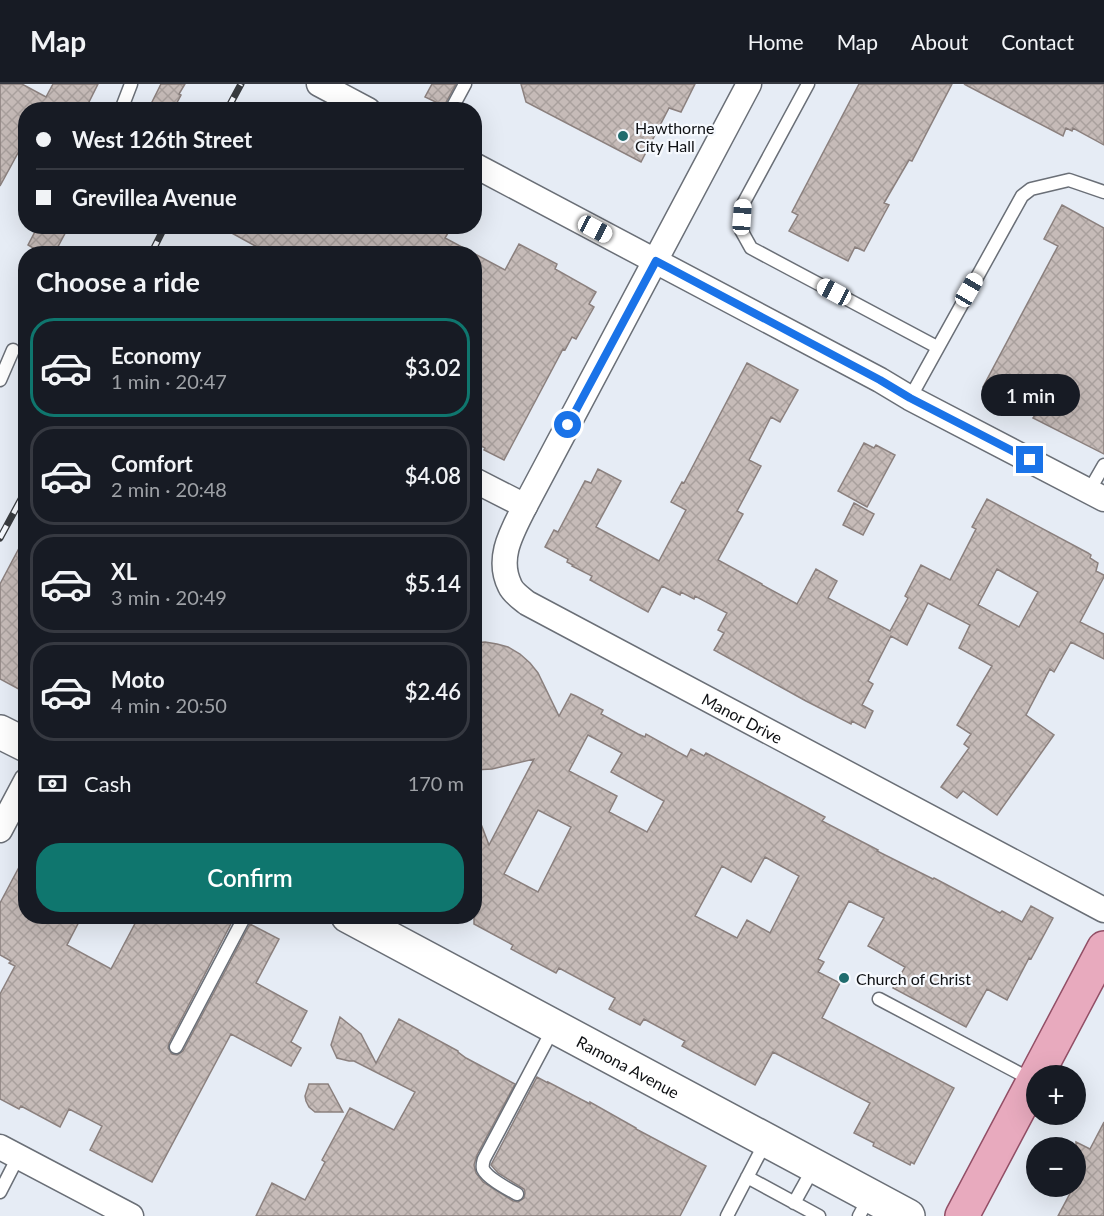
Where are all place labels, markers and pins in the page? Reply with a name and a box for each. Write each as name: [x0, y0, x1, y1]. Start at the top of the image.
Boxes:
place label: Hawthorne City Hall: [635, 118, 714, 155]
marker: Hawthorne City Hall: [616, 129, 630, 143]
place label: Church of Christ: [856, 969, 971, 988]
marker: Church of Christ: [837, 971, 851, 985]

